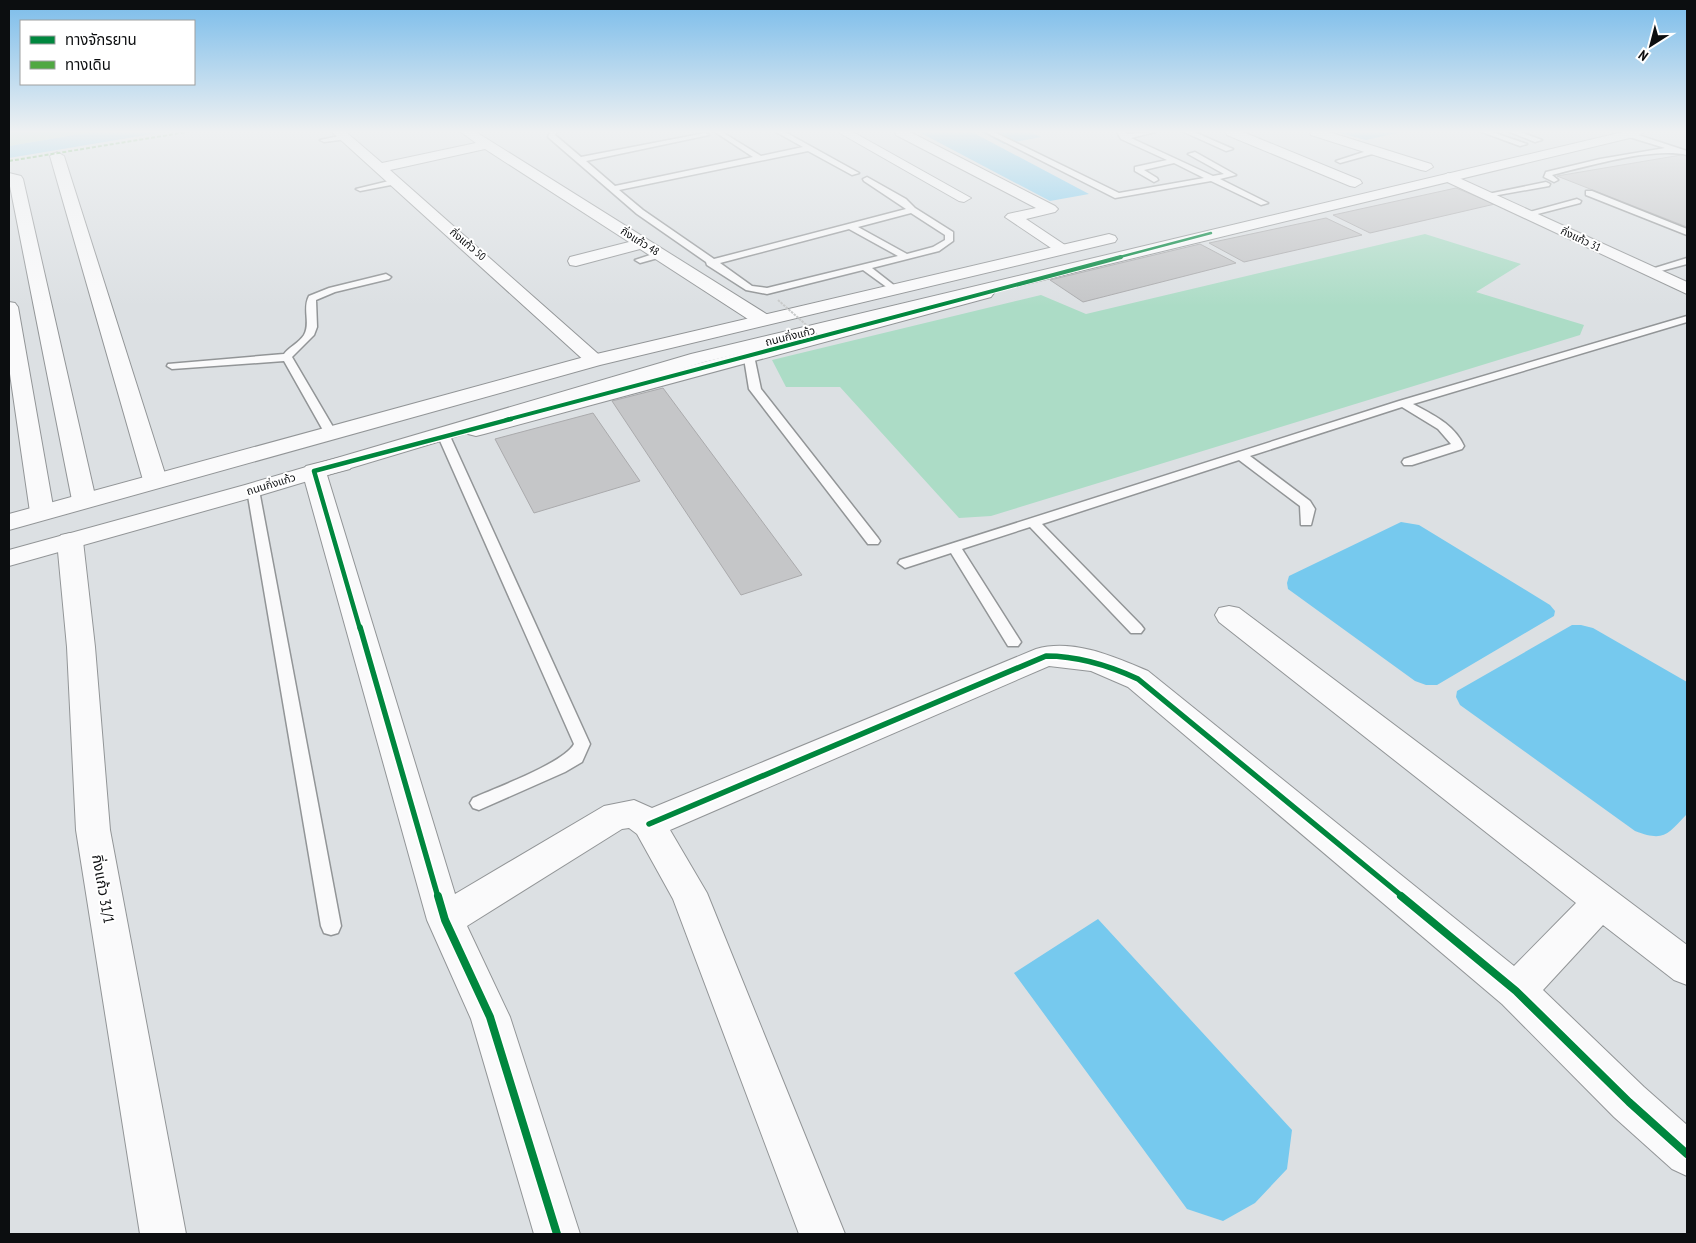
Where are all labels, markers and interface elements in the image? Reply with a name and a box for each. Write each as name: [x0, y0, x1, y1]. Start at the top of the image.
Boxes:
legend: [20, 20, 195, 85]
north arrow: [1626, 20, 1676, 70]
text: ทางจักรยาน: [65, 30, 137, 49]
text: N: [1635, 46, 1652, 65]
text: ทางเดิน: [65, 55, 111, 74]
street label: กิ่งแก้ว 48: [618, 223, 662, 258]
street label: กิ่งแก้ว 31: [1559, 223, 1604, 254]
street label: กิ่งแก้ว 50: [447, 225, 489, 263]
street label: ถนนกิ่งแก้ว: [764, 323, 816, 349]
street label: ถนนกิ่งแก้ว: [245, 470, 297, 498]
street label: กิ่งแก้ว 31/1: [88, 853, 119, 925]

